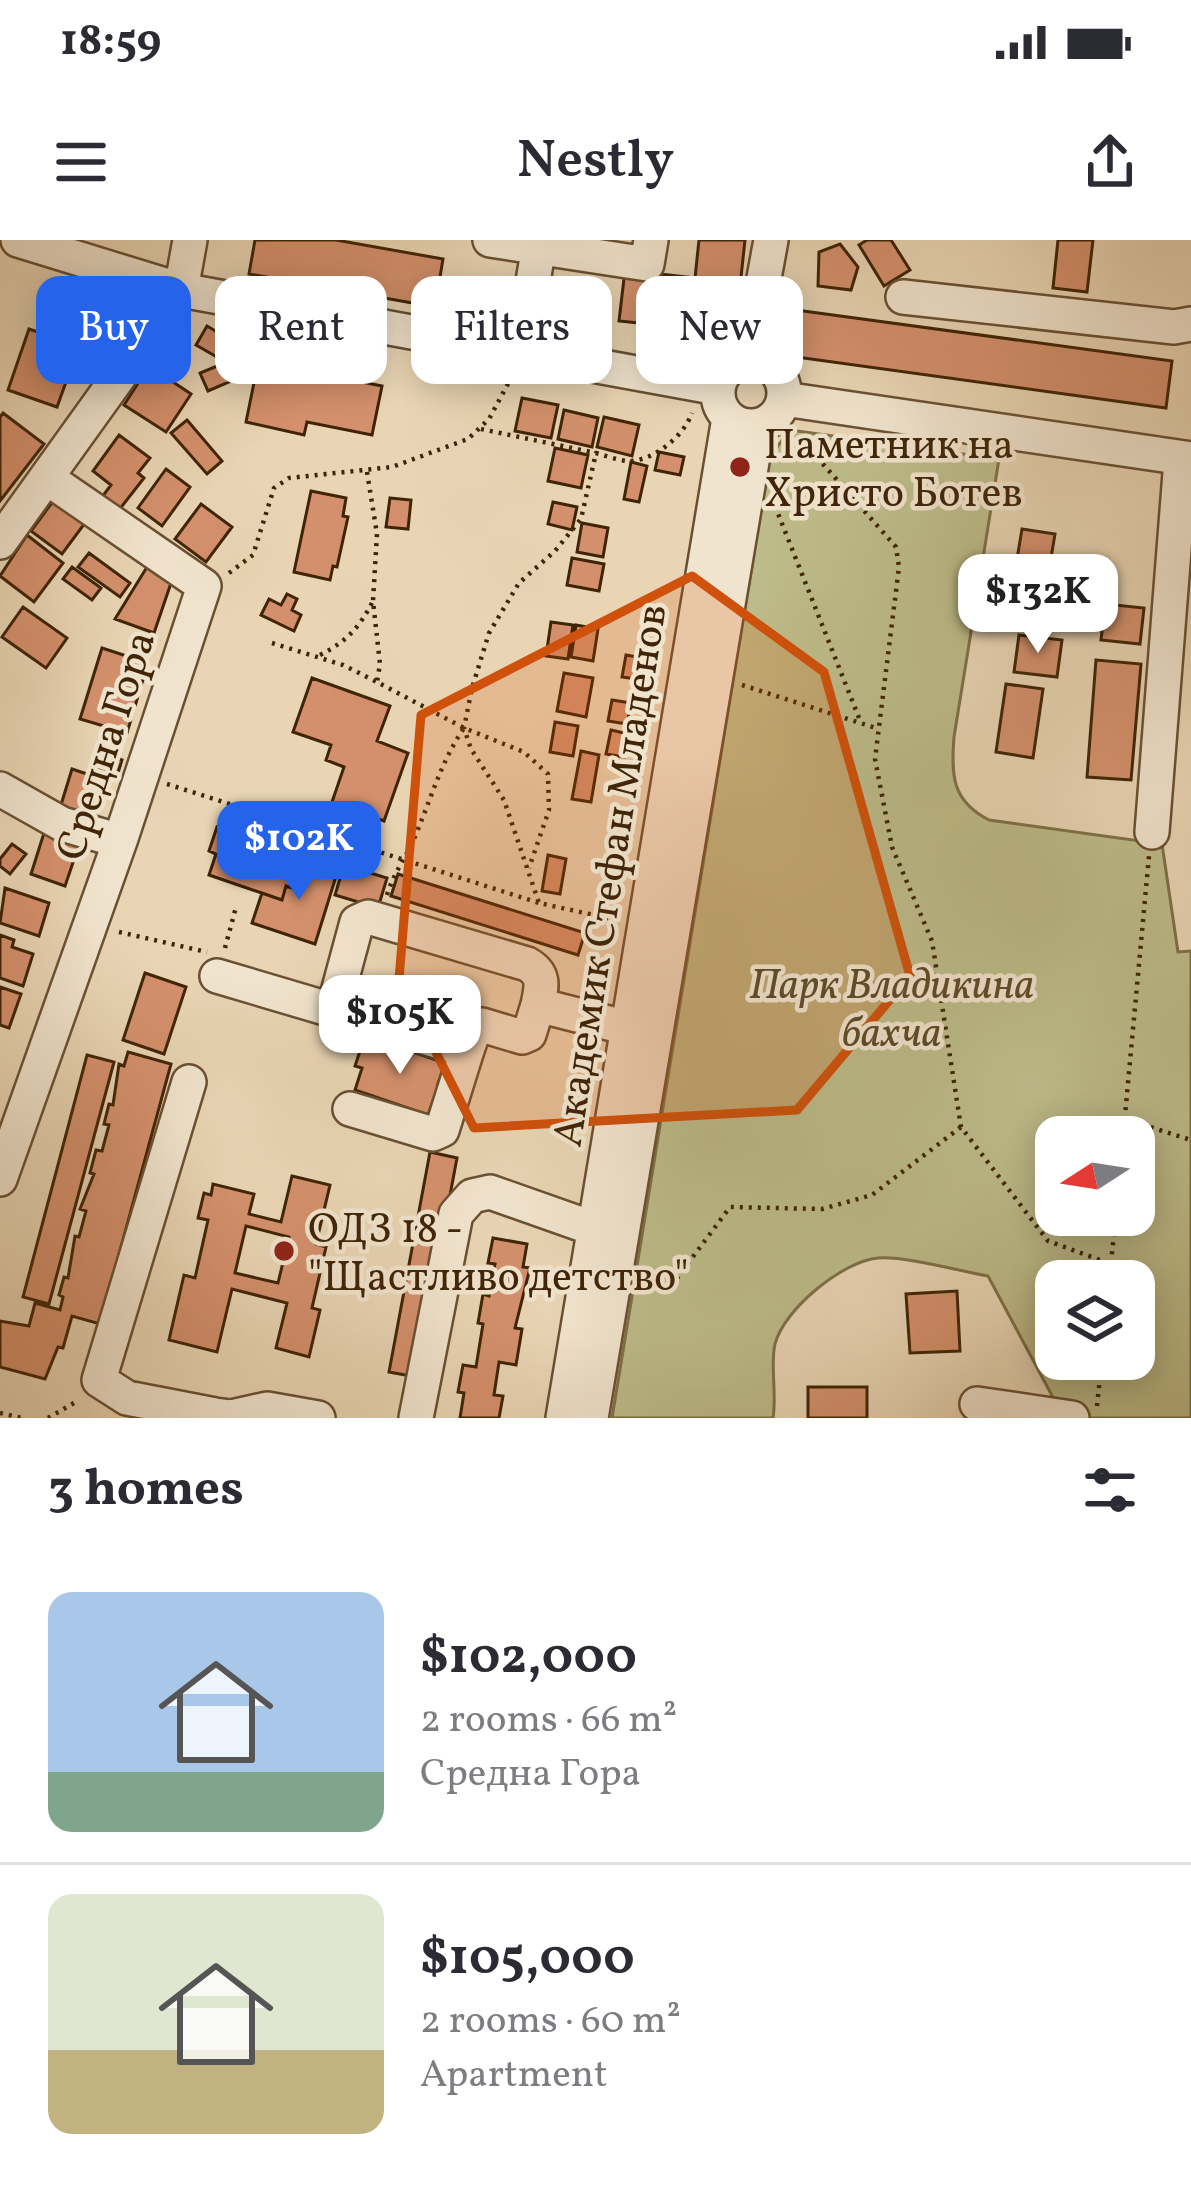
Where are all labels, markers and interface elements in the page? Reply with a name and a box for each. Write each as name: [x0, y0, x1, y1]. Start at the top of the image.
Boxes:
text: 18:59: [60, 11, 161, 74]
text: Nestly: [517, 125, 674, 200]
icon: menu: [48, 129, 114, 195]
icon: share: [1077, 129, 1143, 195]
chip: Buy: [36, 276, 191, 384]
chip: Rent: [215, 276, 387, 384]
chip: Filters: [411, 276, 612, 384]
chip: New: [636, 276, 803, 384]
place label: Паметник на Христо Ботев: [764, 418, 1023, 525]
marker: Паметник на Христо Ботев: [727, 454, 753, 480]
pin: $132K: [954, 554, 1122, 656]
text: $132K: [985, 566, 1091, 620]
street label: Академик Стефан Младенов: [540, 600, 685, 1151]
street label: Средна Гора: [43, 624, 173, 869]
pin: $102K: [215, 801, 383, 903]
text: $102K: [244, 813, 354, 867]
park label: Парк Владикина бахча: [750, 958, 1034, 1065]
pin: $105K: [316, 975, 484, 1077]
text: $105K: [346, 987, 454, 1041]
north arrow: [1035, 1116, 1155, 1236]
map controls: [1035, 1116, 1155, 1380]
place label: ОДЗ 18 - "Щастливо детство": [308, 1202, 689, 1309]
marker: ОДЗ 18 - "Щастливо детство": [271, 1238, 297, 1264]
button: layers: [1035, 1260, 1155, 1380]
text: 3 homes: [48, 1455, 244, 1526]
icon: filters: [1077, 1457, 1143, 1523]
text: $102,000: [420, 1623, 637, 1694]
icon: home: [144, 1640, 288, 1784]
text: 2 rooms · 66 m²: [420, 1694, 677, 1748]
text: Средна Гора: [420, 1748, 641, 1802]
text: $105,000: [420, 1924, 635, 1995]
icon: home: [144, 1942, 288, 2086]
text: 2 rooms · 60 m²: [420, 1995, 681, 2049]
text: Apartment: [420, 2049, 608, 2103]

